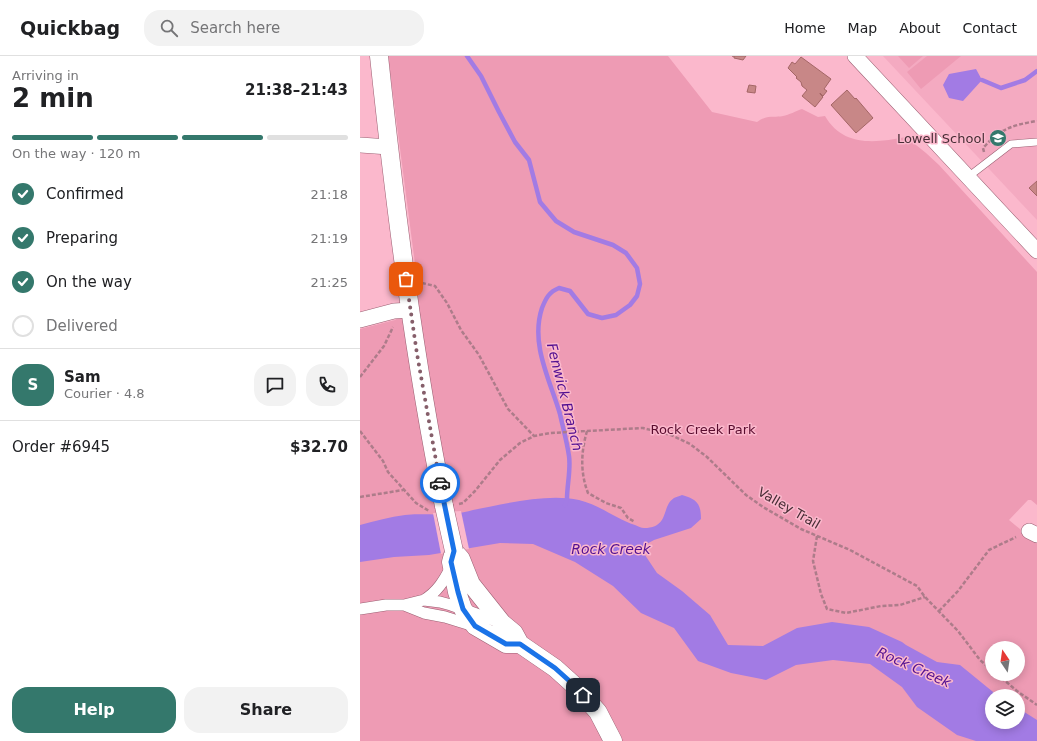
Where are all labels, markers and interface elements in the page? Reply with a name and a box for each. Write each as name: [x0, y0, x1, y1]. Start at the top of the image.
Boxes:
search box: [144, 10, 424, 46]
text: Quickbag: [20, 17, 120, 39]
icon: search: [158, 17, 180, 39]
text: Search here: [190, 19, 280, 37]
text: Home: [784, 20, 826, 36]
text: Map: [848, 20, 877, 36]
text: About: [899, 20, 941, 36]
text: Contact: [963, 20, 1017, 36]
text: Arriving in: [12, 68, 79, 83]
text: 21:38–21:43: [245, 81, 348, 99]
text: 2 min: [12, 83, 94, 113]
school or university icon: Lowell School: [988, 128, 1008, 148]
place label: Lowell School: [897, 131, 985, 146]
text: On the way · 120 m: [12, 146, 140, 161]
icon: check: [12, 183, 34, 205]
text: Confirmed: [46, 185, 124, 203]
text: 21:18: [311, 187, 348, 202]
icon: check: [12, 227, 34, 249]
text: Preparing: [46, 229, 118, 247]
text: 21:19: [311, 231, 348, 246]
pin: [389, 262, 423, 296]
icon: bag: [395, 268, 417, 290]
icon: check: [12, 271, 34, 293]
text: On the way: [46, 273, 132, 291]
text: 21:25: [311, 275, 348, 290]
text: Delivered: [46, 317, 118, 335]
water label: Fenwick Branch: [544, 341, 586, 453]
button: chat: [254, 364, 296, 406]
button: phone: [306, 364, 348, 406]
text: Sam: [64, 368, 101, 386]
text: S: [28, 376, 38, 394]
text: Courier · 4.8: [64, 386, 145, 401]
park label: Rock Creek Park: [650, 422, 756, 437]
text: Order #6945: [12, 438, 110, 456]
text: $32.70: [290, 438, 348, 456]
courier: [420, 463, 460, 503]
icon: car: [429, 472, 451, 494]
street label: Valley Trail: [755, 484, 823, 532]
water label: Rock Creek: [571, 541, 652, 557]
north arrow: [985, 641, 1025, 681]
map controls: [985, 641, 1025, 729]
water label: Rock Creek: [874, 644, 954, 691]
pin: [566, 678, 600, 712]
icon: home: [572, 684, 594, 706]
button: Help: [12, 687, 176, 733]
button: Share: [184, 687, 348, 733]
button: layers: [985, 689, 1025, 729]

